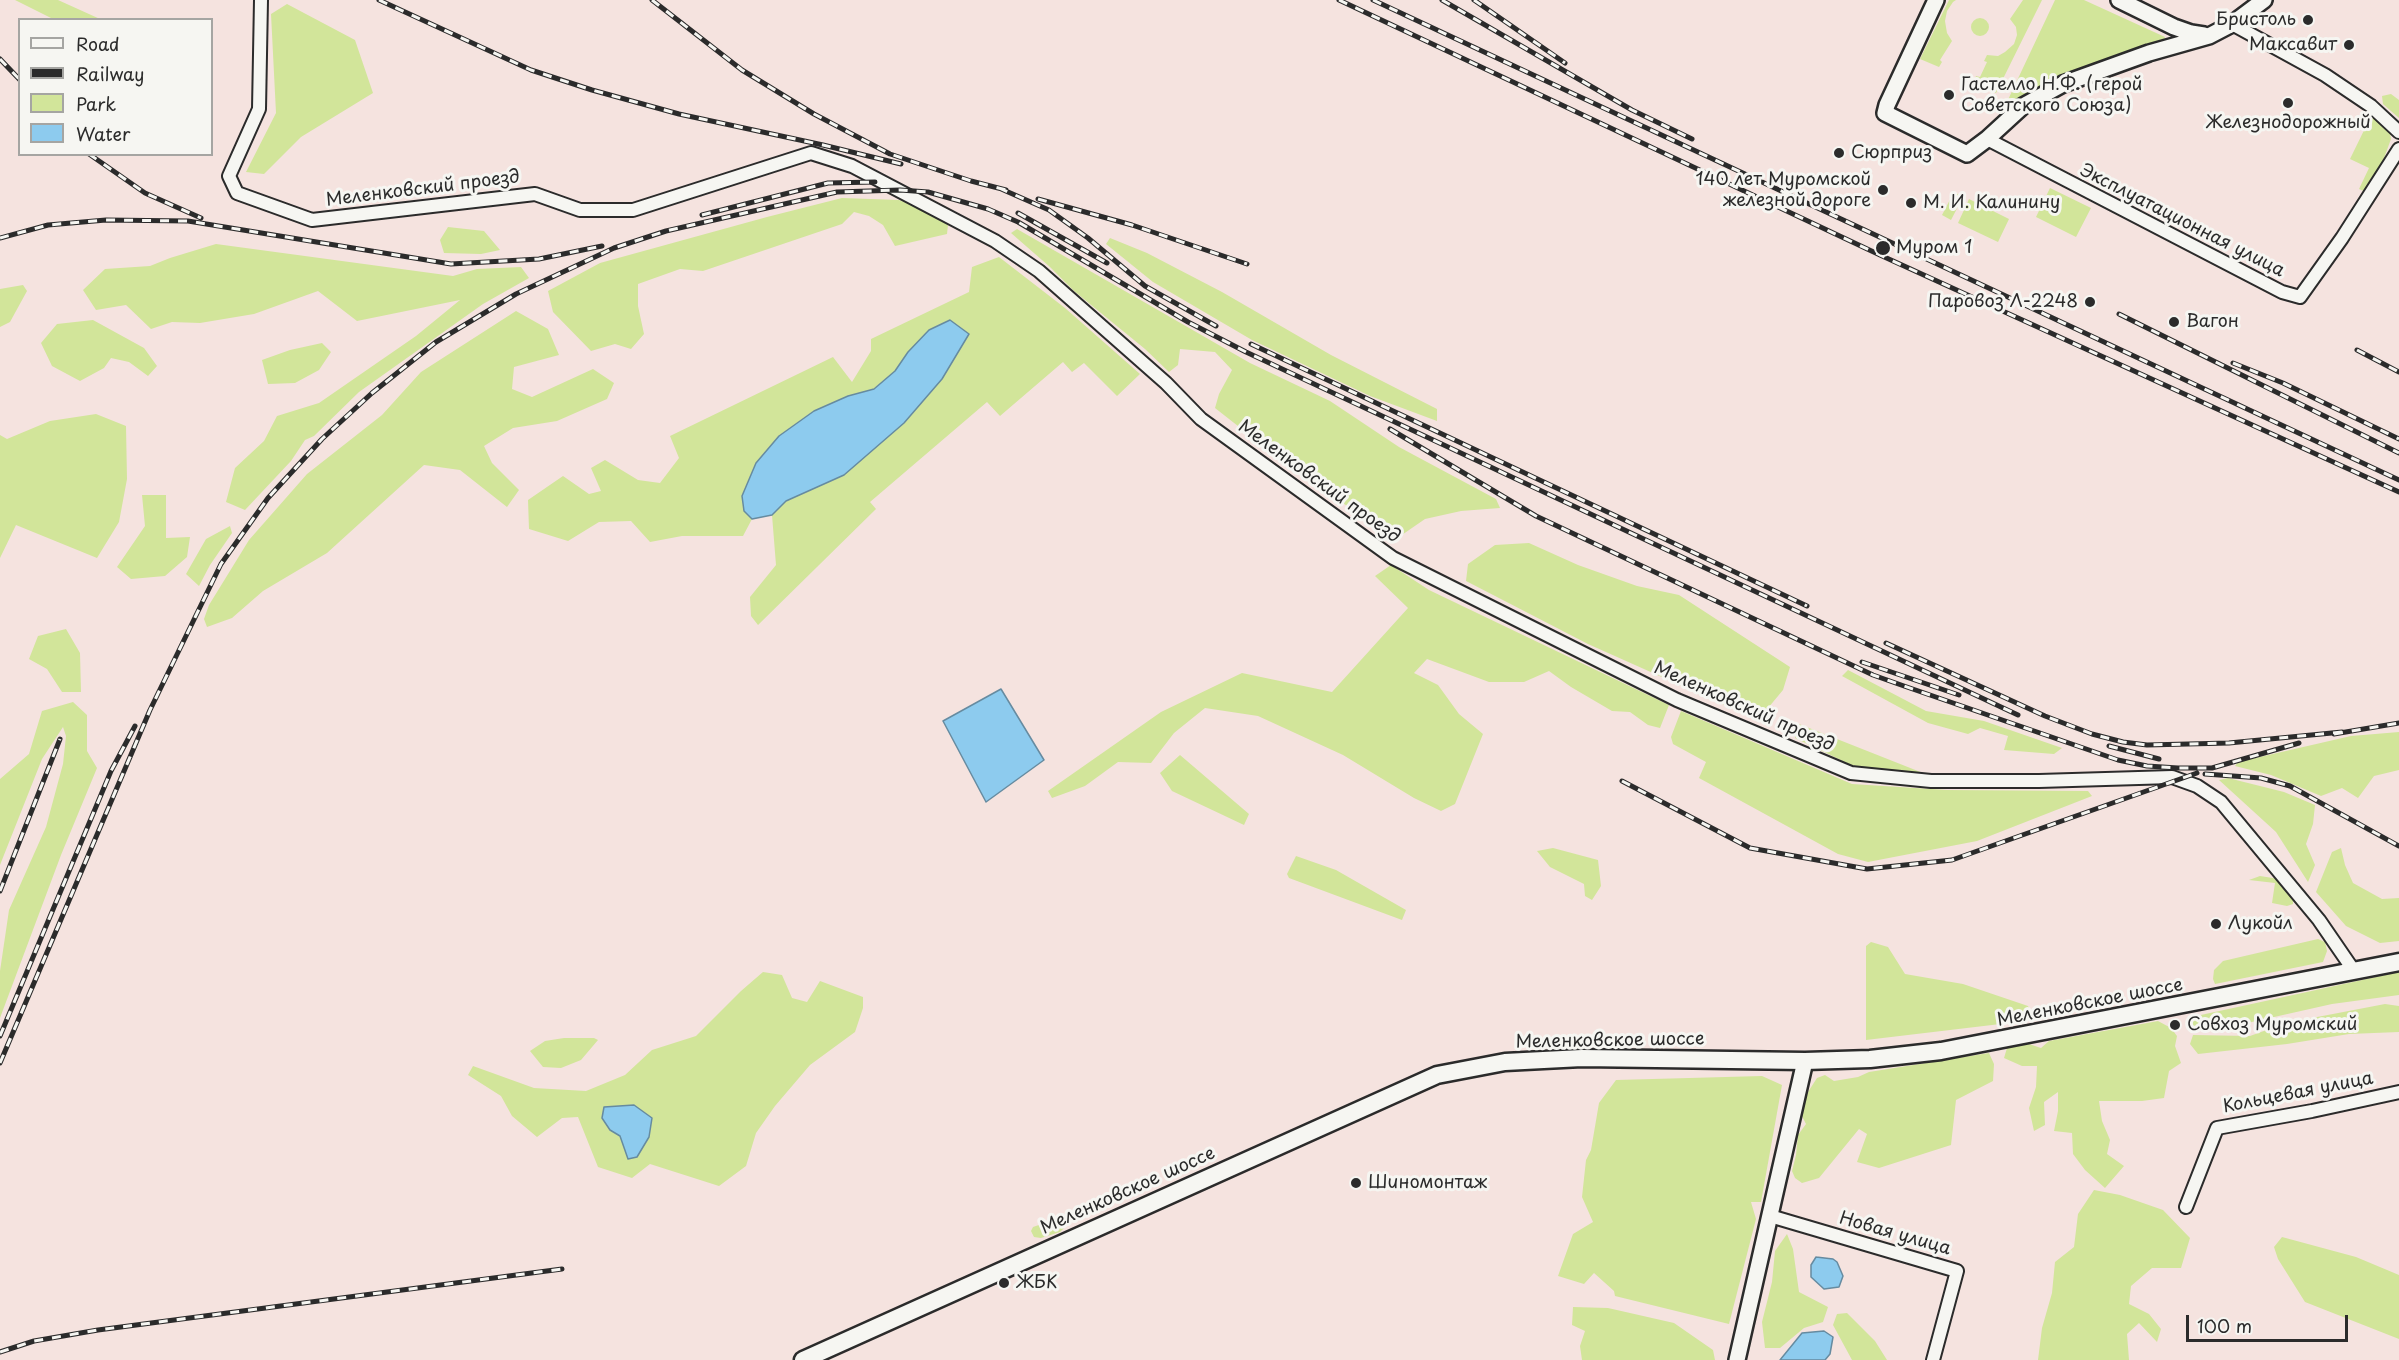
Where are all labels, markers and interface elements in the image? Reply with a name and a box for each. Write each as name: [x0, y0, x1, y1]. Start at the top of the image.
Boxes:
place label: Бристоль: [2216, 9, 2296, 31]
marker: Бристоль: [2301, 13, 2315, 27]
legend: [18, 18, 213, 156]
text: Road: [76, 30, 120, 57]
place label: Максавит: [2249, 34, 2337, 56]
marker: Максавит: [2342, 38, 2356, 52]
text: Railway: [76, 60, 144, 87]
place label: Гастелло Н.Ф. (герой Советского Союза): [1961, 74, 2142, 116]
marker: Гастелло Н.Ф. (герой Советского Союза): [1942, 88, 1956, 102]
text: Park: [76, 90, 116, 117]
marker: Железнодорожный: [2281, 96, 2295, 110]
place label: Железнодорожный: [2205, 112, 2371, 134]
text: Water: [76, 120, 130, 147]
place label: Сюрприз: [1851, 142, 1932, 164]
marker: Сюрприз: [1832, 146, 1846, 160]
street label: Эксплуатационная улица: [2076, 160, 2288, 282]
street label: Меленковский проезд: [325, 166, 521, 212]
place label: 140 лет Муромской железной дороге: [1695, 169, 1871, 212]
marker: 140 лет Муромской железной дороге: [1876, 183, 1890, 197]
place label: М. И. Калинину: [1923, 192, 2060, 214]
marker: М. И. Калинину: [1904, 196, 1918, 210]
place label: Муром 1: [1896, 237, 1972, 259]
marker: Муром 1: [1874, 239, 1892, 257]
place label: Паровоз Л-2248: [1928, 291, 2078, 313]
marker: Паровоз Л-2248: [2083, 295, 2097, 309]
place label: Вагон: [2186, 311, 2239, 333]
marker: Вагон: [2167, 315, 2181, 329]
street label: Меленковский проезд: [1234, 416, 1404, 548]
street label: Меленковский проезд: [1650, 657, 1838, 757]
place label: Лукойл: [2228, 913, 2293, 935]
marker: Лукойл: [2209, 917, 2223, 931]
street label: Меленковское шоссе: [1995, 974, 2185, 1032]
place label: Совхоз Муромский: [2187, 1014, 2357, 1036]
marker: Совхоз Муромский: [2168, 1018, 2182, 1032]
street label: Меленковское шоссе: [1515, 1029, 1705, 1053]
street label: Кольцевая улица: [2221, 1068, 2375, 1118]
street label: Меленковское шоссе: [1037, 1143, 1219, 1239]
place label: Шиномонтаж: [1368, 1172, 1487, 1194]
marker: Шиномонтаж: [1349, 1176, 1363, 1190]
street label: Новая улица: [1837, 1208, 1953, 1260]
place label: ЖБК: [1016, 1272, 1057, 1294]
marker: ЖБК: [997, 1276, 1011, 1290]
scale bar: [2189, 1303, 2351, 1341]
text: 100 m: [2197, 1312, 2252, 1339]

